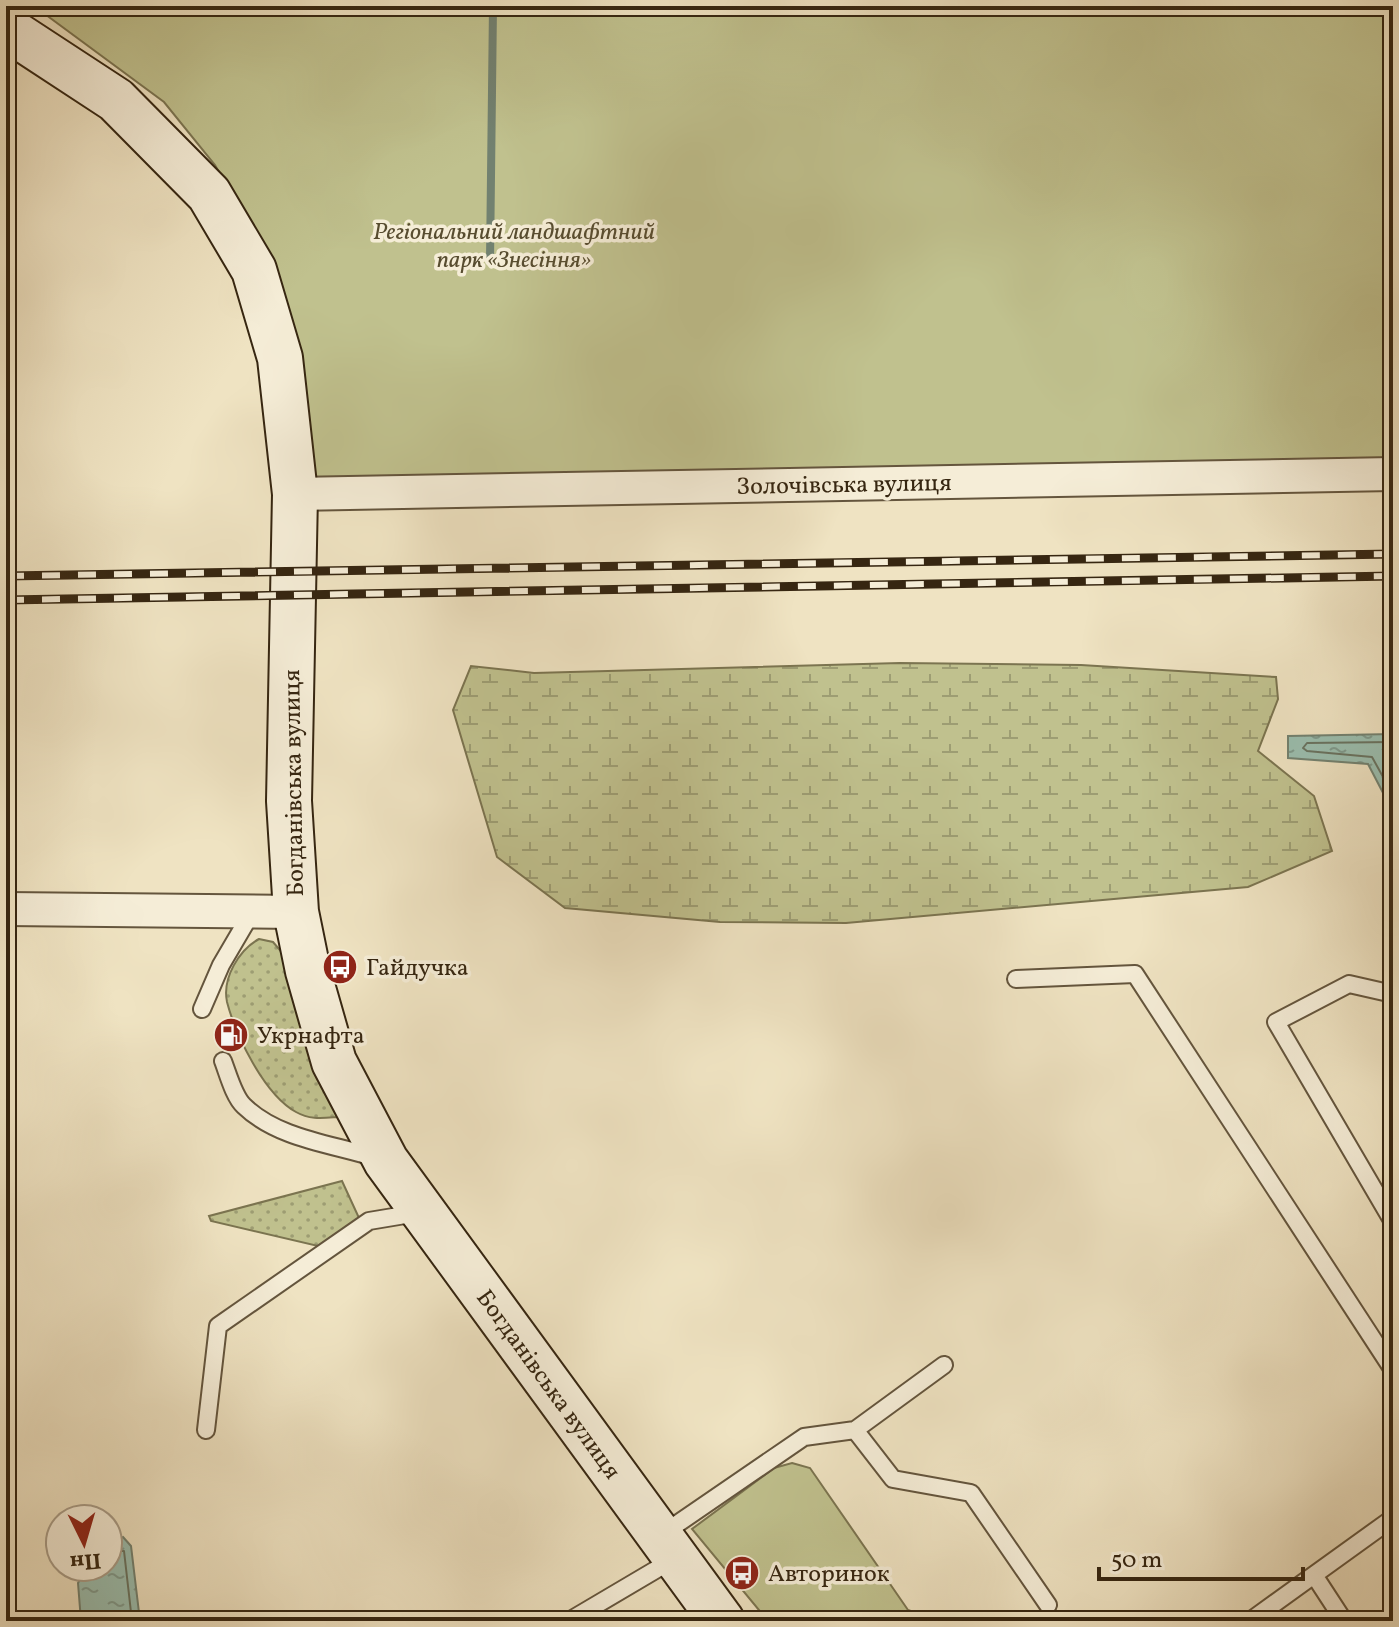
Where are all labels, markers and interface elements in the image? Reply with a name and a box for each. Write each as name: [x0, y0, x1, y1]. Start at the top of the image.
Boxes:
park label: Регіональний ландшафтний парк «Знесіння»: [373, 216, 655, 278]
street label: Золочівська вулиця: [736, 467, 952, 505]
street label: Богданівська вулиця: [276, 669, 314, 897]
bus stop icon: Гайдучка: [321, 948, 359, 986]
place label: Гайдучка: [366, 952, 469, 986]
fuel station icon: Укрнафта: [212, 1016, 250, 1054]
place label: Укрнафта: [257, 1020, 365, 1054]
street label: Богданівська вулиця: [467, 1283, 628, 1487]
north arrow: [44, 1503, 124, 1583]
scale bar: [1099, 1531, 1303, 1581]
text: Пн: [69, 1544, 102, 1577]
text: 50 m: [1111, 1544, 1163, 1578]
bus stop icon: Авторинок: [723, 1554, 761, 1592]
place label: Авторинок: [768, 1558, 890, 1592]

